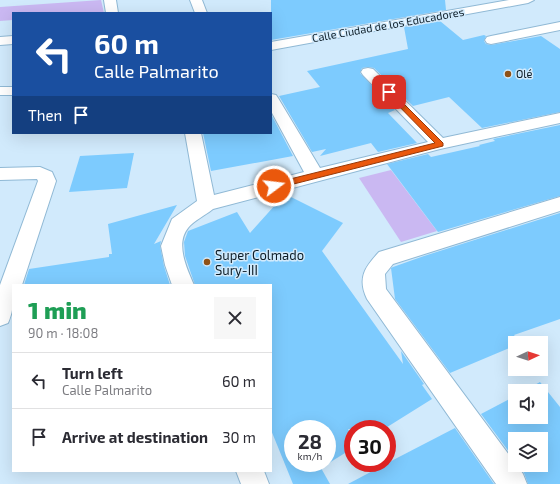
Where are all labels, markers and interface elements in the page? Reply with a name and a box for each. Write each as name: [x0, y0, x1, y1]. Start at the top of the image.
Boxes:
street label: Calle Ciudad de los Educadores: [311, 5, 465, 44]
text: 60 m: [94, 26, 159, 60]
icon: left: [28, 28, 80, 80]
text: Calle Palmarito: [94, 60, 219, 82]
place label: Olé: [516, 67, 533, 80]
marker: Olé: [503, 69, 513, 79]
pin: [372, 75, 406, 109]
icon: arrive: [378, 81, 400, 103]
icon: arrive: [70, 104, 92, 126]
text: Then: [28, 106, 62, 124]
position arrow: [253, 165, 295, 207]
place label: Super Colmado Sury-III: [215, 247, 304, 278]
marker: Super Colmado Sury-III: [202, 257, 212, 267]
text: 1 min: [28, 295, 87, 324]
button: close: [214, 297, 256, 339]
text: 90 m · 18:08: [28, 325, 98, 341]
north arrow: [508, 336, 548, 376]
map controls: [508, 336, 548, 472]
text: Turn left: [62, 364, 123, 382]
icon: left: [28, 370, 50, 392]
text: 60 m: [222, 372, 256, 390]
text: Calle Palmarito: [62, 382, 152, 398]
button: sound: [508, 384, 548, 424]
speed limit sign: 30: [344, 420, 396, 472]
icon: arrive: [28, 426, 50, 448]
text: Arrive at destination: [62, 428, 208, 446]
text: 30 m: [222, 428, 256, 446]
text: 28: [298, 429, 322, 453]
button: layers: [508, 432, 548, 472]
text: km/h: [298, 450, 322, 462]

